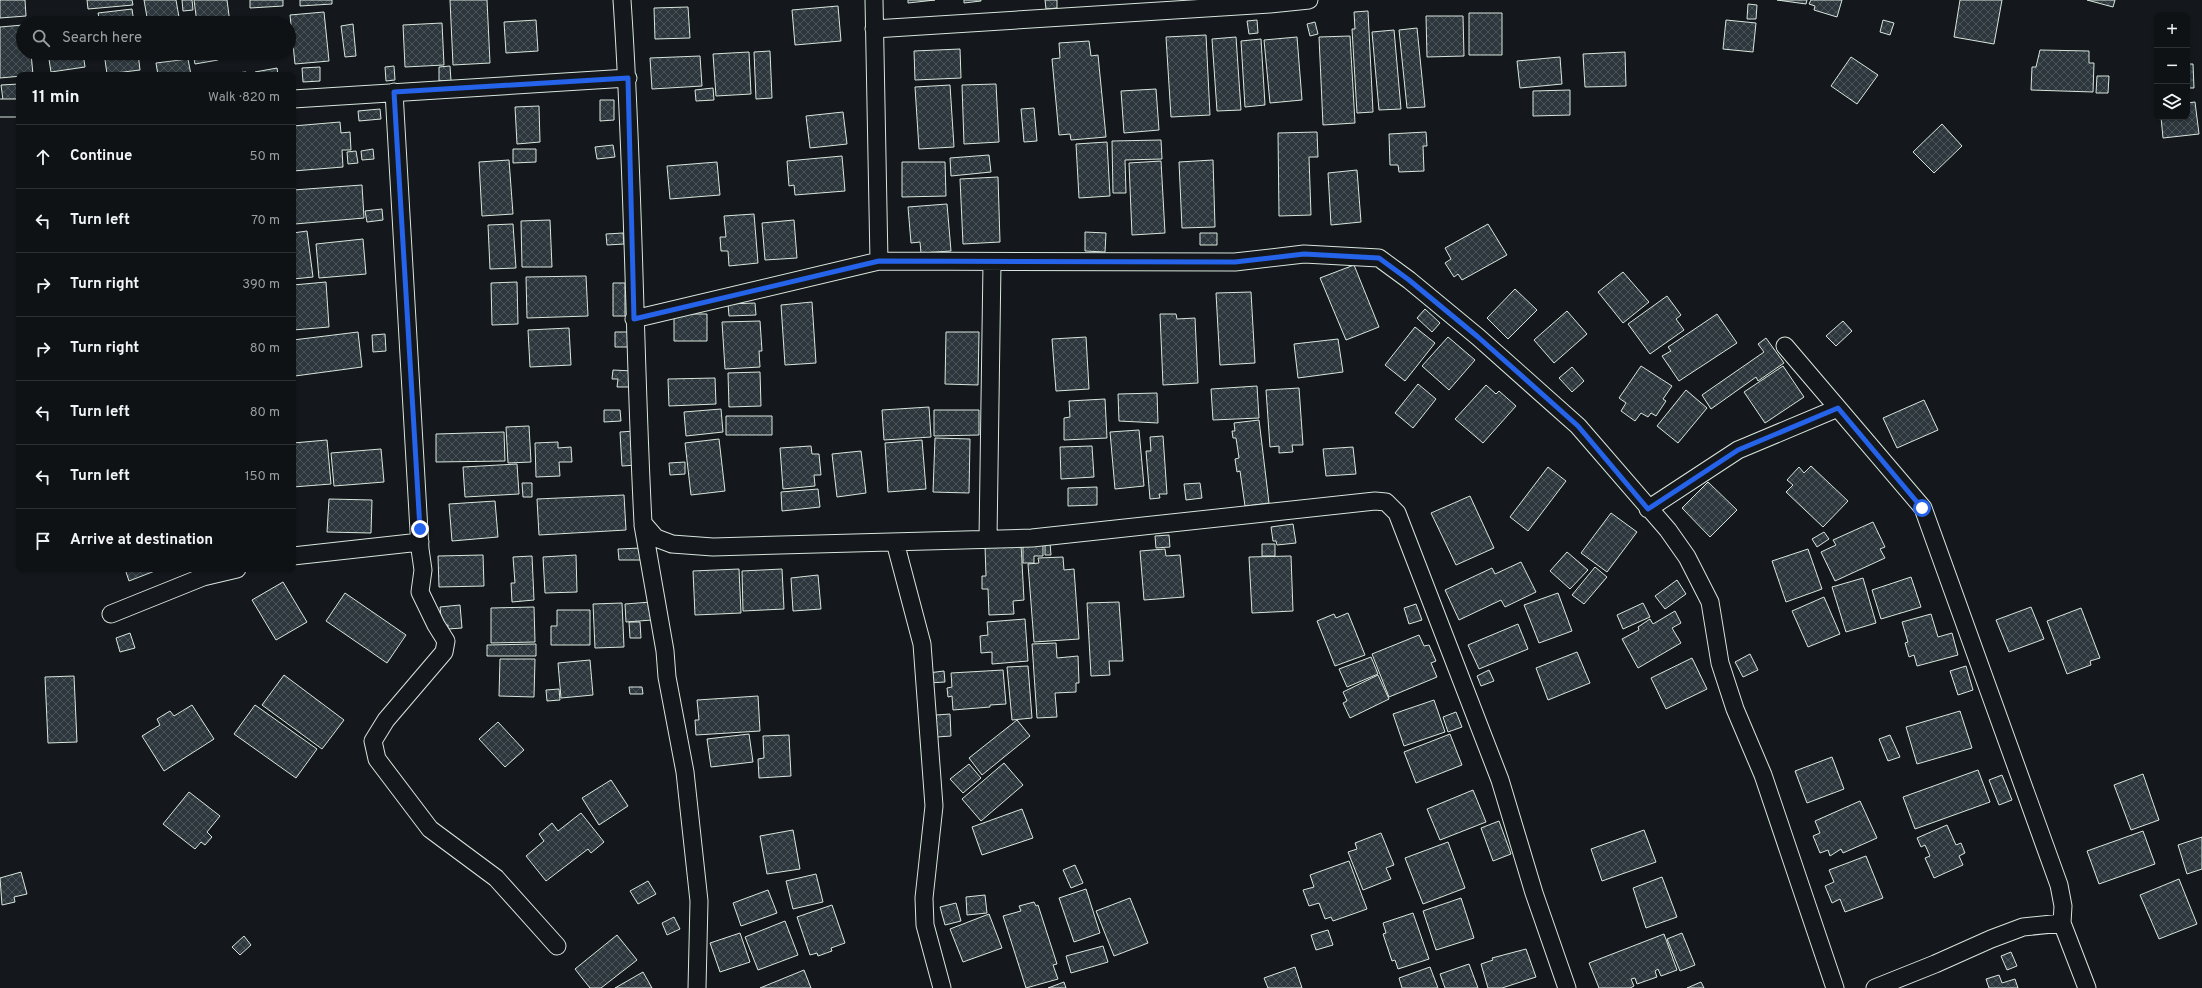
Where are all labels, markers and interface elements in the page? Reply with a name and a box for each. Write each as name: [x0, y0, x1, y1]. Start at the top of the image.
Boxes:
map controls: [2154, 12, 2190, 120]
button: +: [2154, 12, 2190, 48]
search box: [16, 16, 296, 60]
icon: search: [30, 27, 52, 49]
text: Search here: [62, 29, 142, 48]
button: −: [2154, 48, 2190, 84]
button: layers: [2154, 84, 2190, 120]
text: 11 min: [32, 87, 80, 109]
text: Walk · 820 m: [208, 90, 280, 106]
icon: ahead: [32, 146, 54, 168]
text: Continue: [70, 147, 132, 166]
text: 50 m: [250, 149, 280, 165]
icon: left: [32, 210, 54, 232]
text: Turn left: [70, 211, 130, 230]
text: 70 m: [251, 213, 280, 229]
icon: right: [32, 274, 54, 296]
text: Turn right: [70, 275, 139, 294]
text: 390 m: [242, 277, 280, 293]
icon: right: [32, 338, 54, 360]
text: Turn right: [70, 339, 139, 358]
text: 80 m: [250, 341, 280, 357]
icon: left: [32, 402, 54, 424]
text: Turn left: [70, 403, 130, 422]
text: 80 m: [250, 405, 280, 421]
icon: left: [32, 466, 54, 488]
text: Turn left: [70, 467, 130, 486]
text: 150 m: [245, 469, 280, 485]
route start: [1913, 499, 1931, 517]
route end: [411, 520, 429, 538]
icon: arrive: [32, 530, 54, 552]
text: Arrive at destination: [70, 531, 213, 550]

